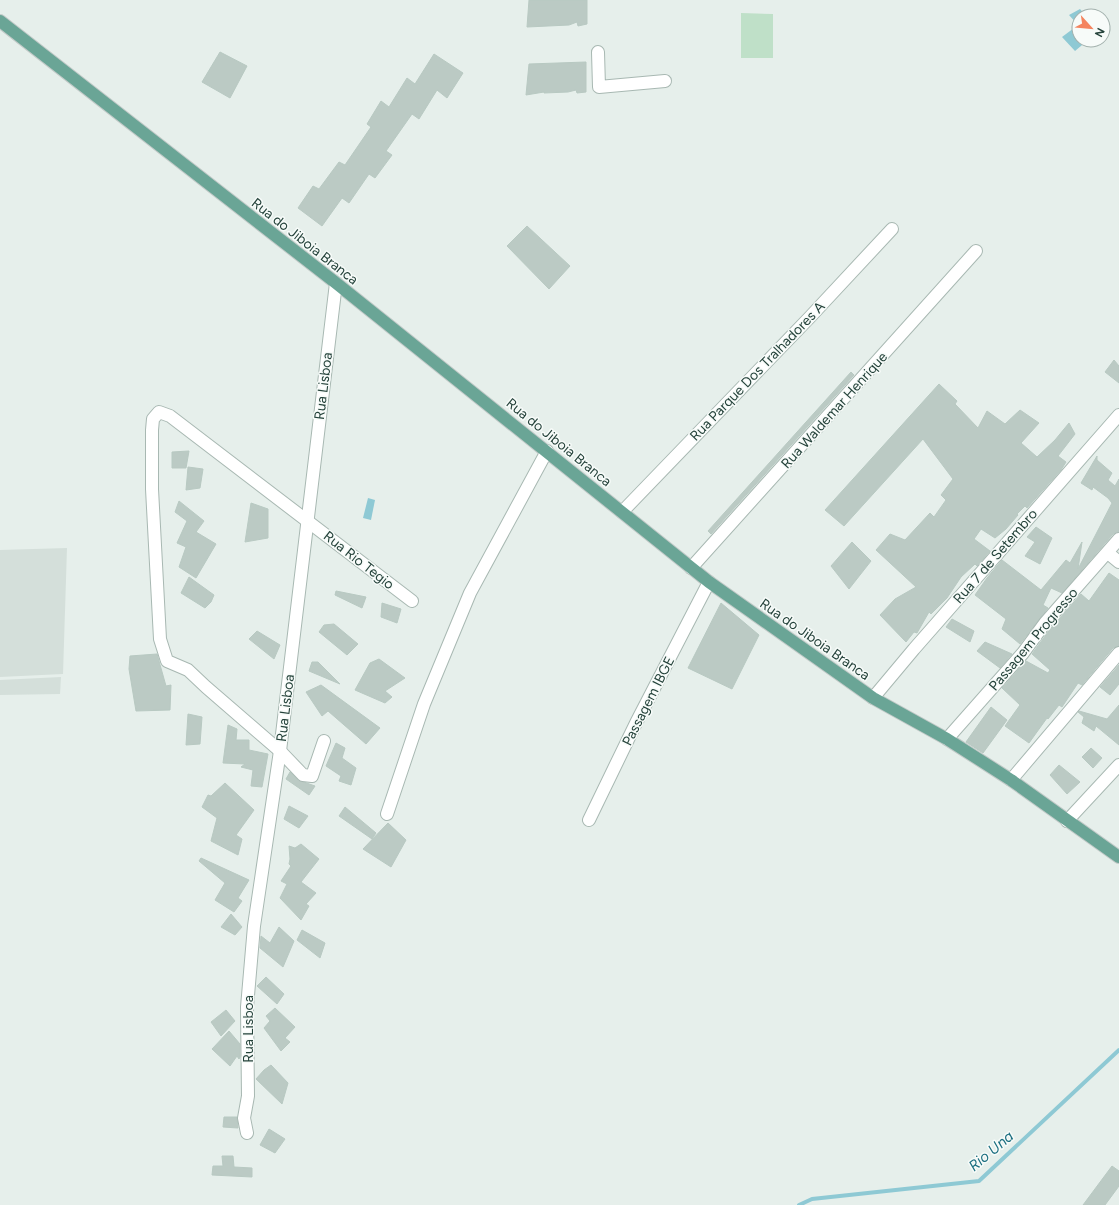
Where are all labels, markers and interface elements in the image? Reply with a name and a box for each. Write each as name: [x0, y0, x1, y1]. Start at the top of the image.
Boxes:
north arrow: [1071, 8, 1111, 48]
text: N: [1092, 26, 1107, 39]
street label: Rua do Jiboia Branca: [248, 195, 361, 288]
street label: Rua Parque Dos Tralhadores A: [686, 298, 829, 444]
street label: Rua Waldemar Henrique: [778, 348, 891, 472]
street label: Rua Lisboa: [311, 351, 336, 421]
street label: Rua do Jiboia Branca: [503, 395, 615, 490]
street label: Rua 7 de Setembro: [950, 506, 1041, 607]
street label: Rua Rio Tegio: [320, 528, 397, 593]
street label: Passagem Progresso: [985, 584, 1081, 694]
street label: Rua do Jiboia Branca: [756, 595, 873, 684]
street label: Passagem IBGE: [619, 654, 678, 749]
street label: Rua Lisboa: [273, 673, 298, 743]
street label: Rua Lisboa: [240, 995, 257, 1063]
water label: Rio Una: [965, 1127, 1017, 1175]

